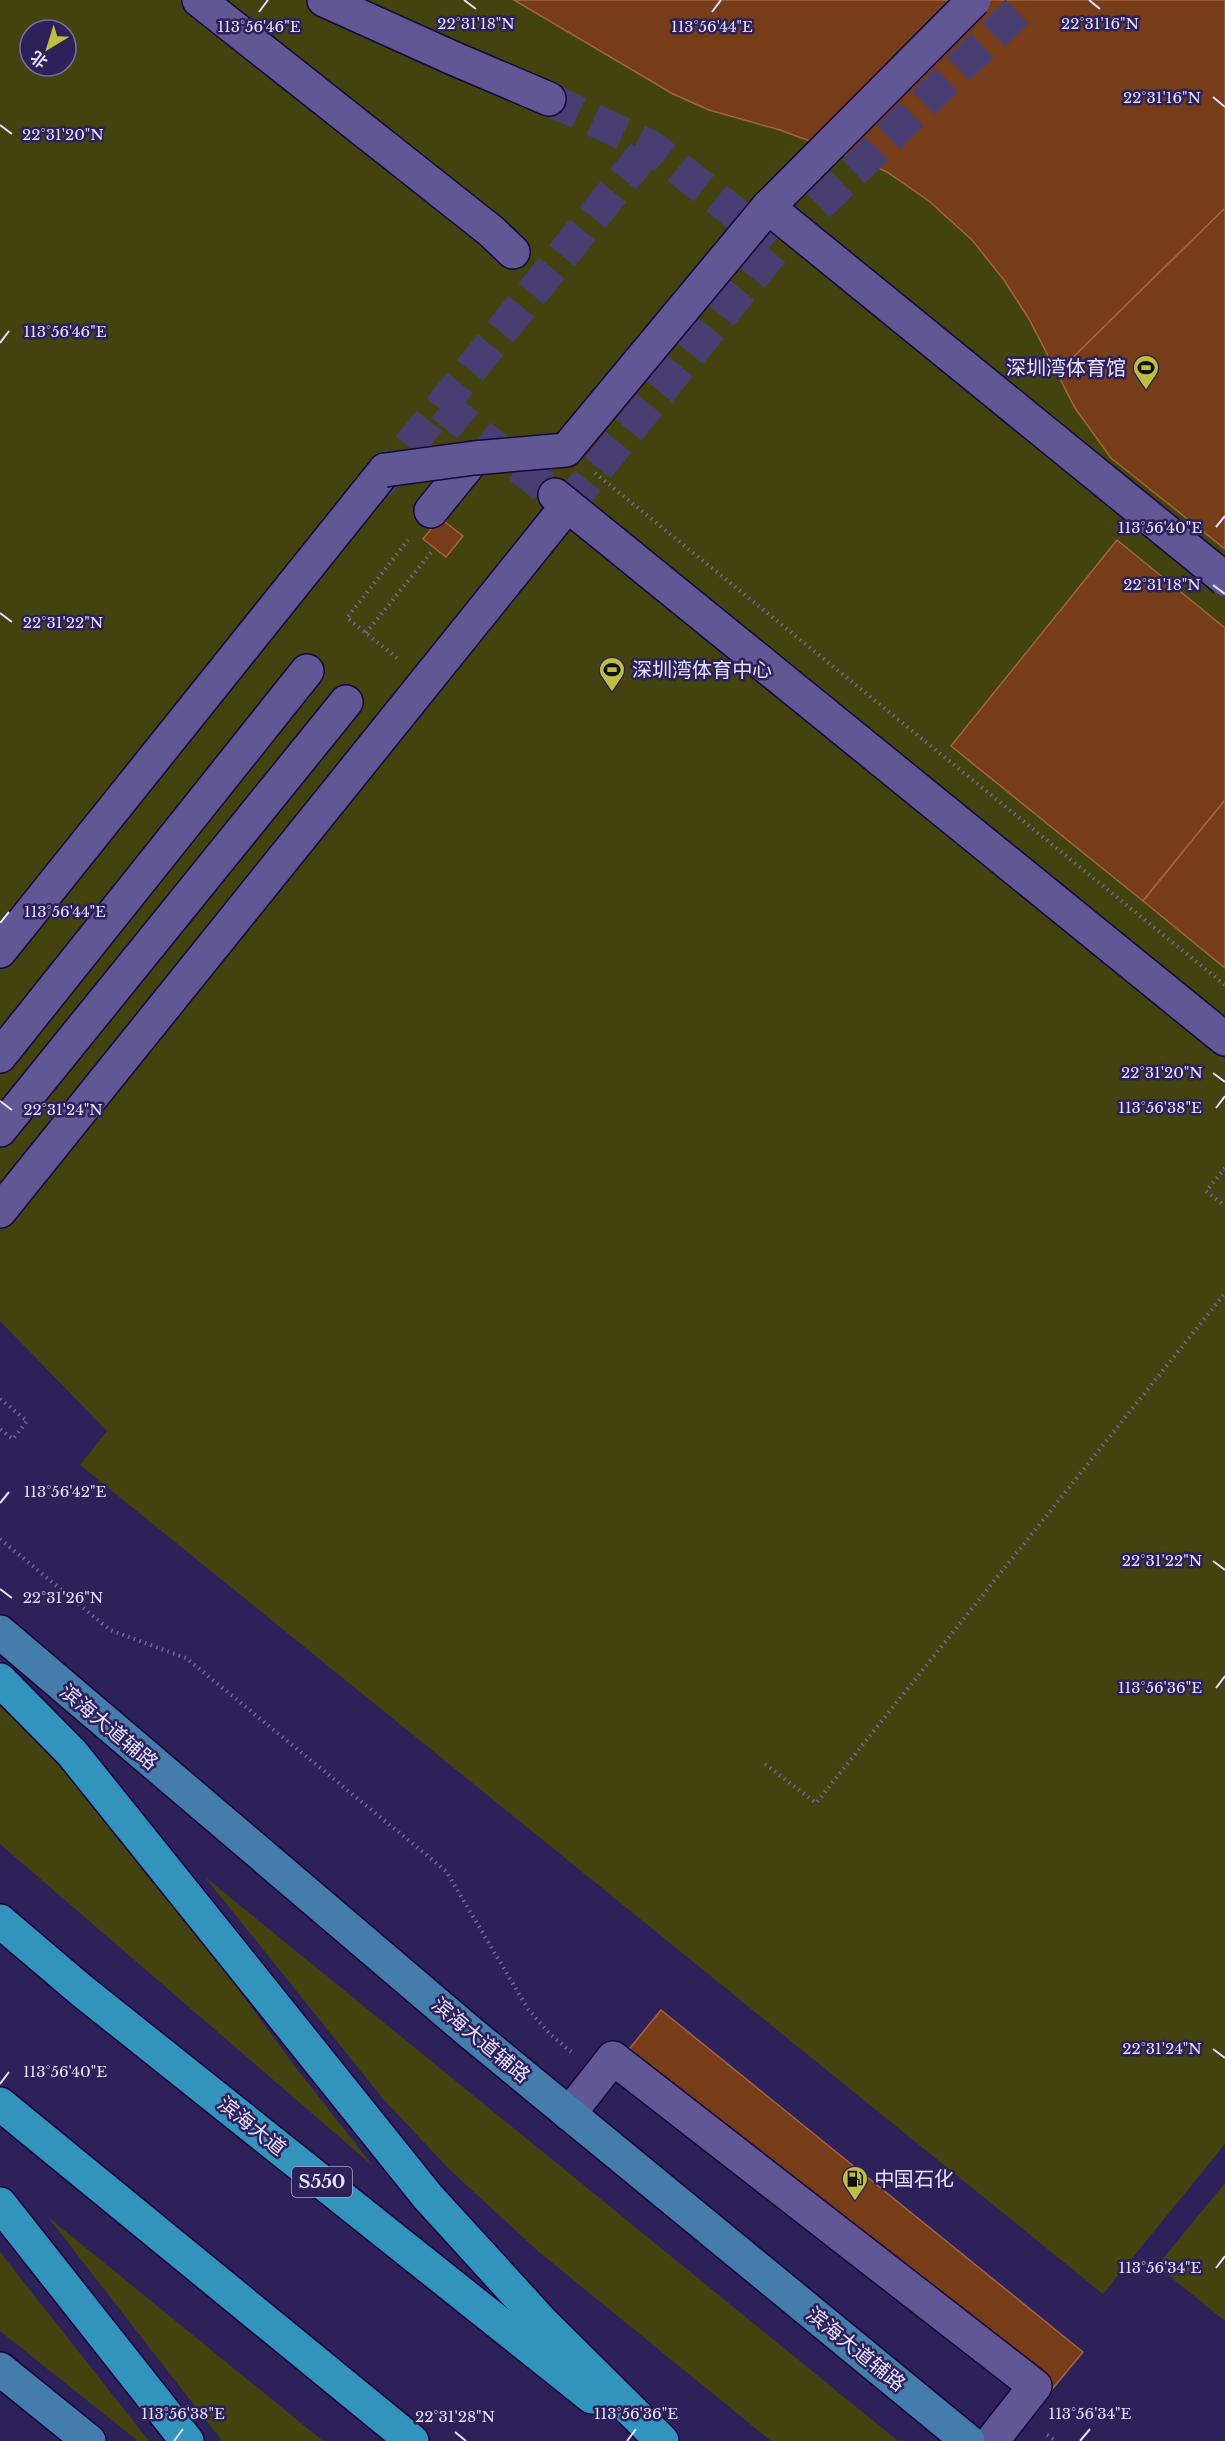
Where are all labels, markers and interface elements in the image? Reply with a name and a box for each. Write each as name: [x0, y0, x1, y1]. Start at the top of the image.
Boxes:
text: 22°31'18"N: [437, 14, 515, 33]
text: 22°31'16"N: [1061, 14, 1139, 33]
text: 113°56'46"E: [217, 17, 301, 36]
text: 113°56'44"E: [671, 17, 753, 36]
north arrow: [18, 18, 78, 78]
text: 北: [26, 47, 51, 73]
text: 22°31'16"N: [1123, 88, 1201, 107]
text: 22°31'20"N: [22, 125, 104, 144]
text: 113°56'46"E: [23, 322, 107, 341]
sports icon: 深圳湾体育馆: [1131, 353, 1161, 391]
place label: 深圳湾体育馆: [1006, 356, 1126, 380]
text: 113°56'40"E: [1118, 518, 1202, 537]
text: 22°31'18"N: [1123, 575, 1201, 594]
text: 22°31'22"N: [23, 613, 103, 632]
sports icon: 深圳湾体育中心: [597, 655, 627, 693]
place label: 深圳湾体育中心: [632, 658, 772, 682]
text: 113°56'44"E: [24, 902, 106, 921]
text: 22°31'20"N: [1121, 1063, 1203, 1082]
text: 113°56'38"E: [1118, 1098, 1202, 1117]
text: 22°31'24"N: [23, 1100, 103, 1119]
text: 113°56'42"E: [24, 1482, 106, 1501]
text: 22°31'22"N: [1122, 1551, 1202, 1570]
text: 22°31'26"N: [23, 1588, 103, 1607]
text: 113°56'36"E: [1118, 1678, 1202, 1697]
street label: 滨海大道辅路: [55, 1679, 163, 1775]
street label: 滨海大道辅路: [427, 1992, 535, 2088]
text: 22°31'24"N: [1122, 2039, 1202, 2058]
text: 113°56'40"E: [23, 2062, 107, 2081]
street label: 滨海大道: [213, 2092, 291, 2160]
fuel station icon: 中国石化: [840, 2164, 870, 2202]
road number: S550: [292, 2167, 352, 2197]
place label: 中国石化: [874, 2167, 954, 2191]
text: 113°56'34"E: [1118, 2258, 1202, 2277]
street label: 滨海大道辅路: [802, 2302, 910, 2396]
text: 113°56'38"E: [141, 2404, 225, 2423]
text: 113°56'36"E: [594, 2404, 678, 2423]
text: 113°56'34"E: [1048, 2404, 1132, 2423]
text: 22°31'28"N: [415, 2407, 495, 2426]

